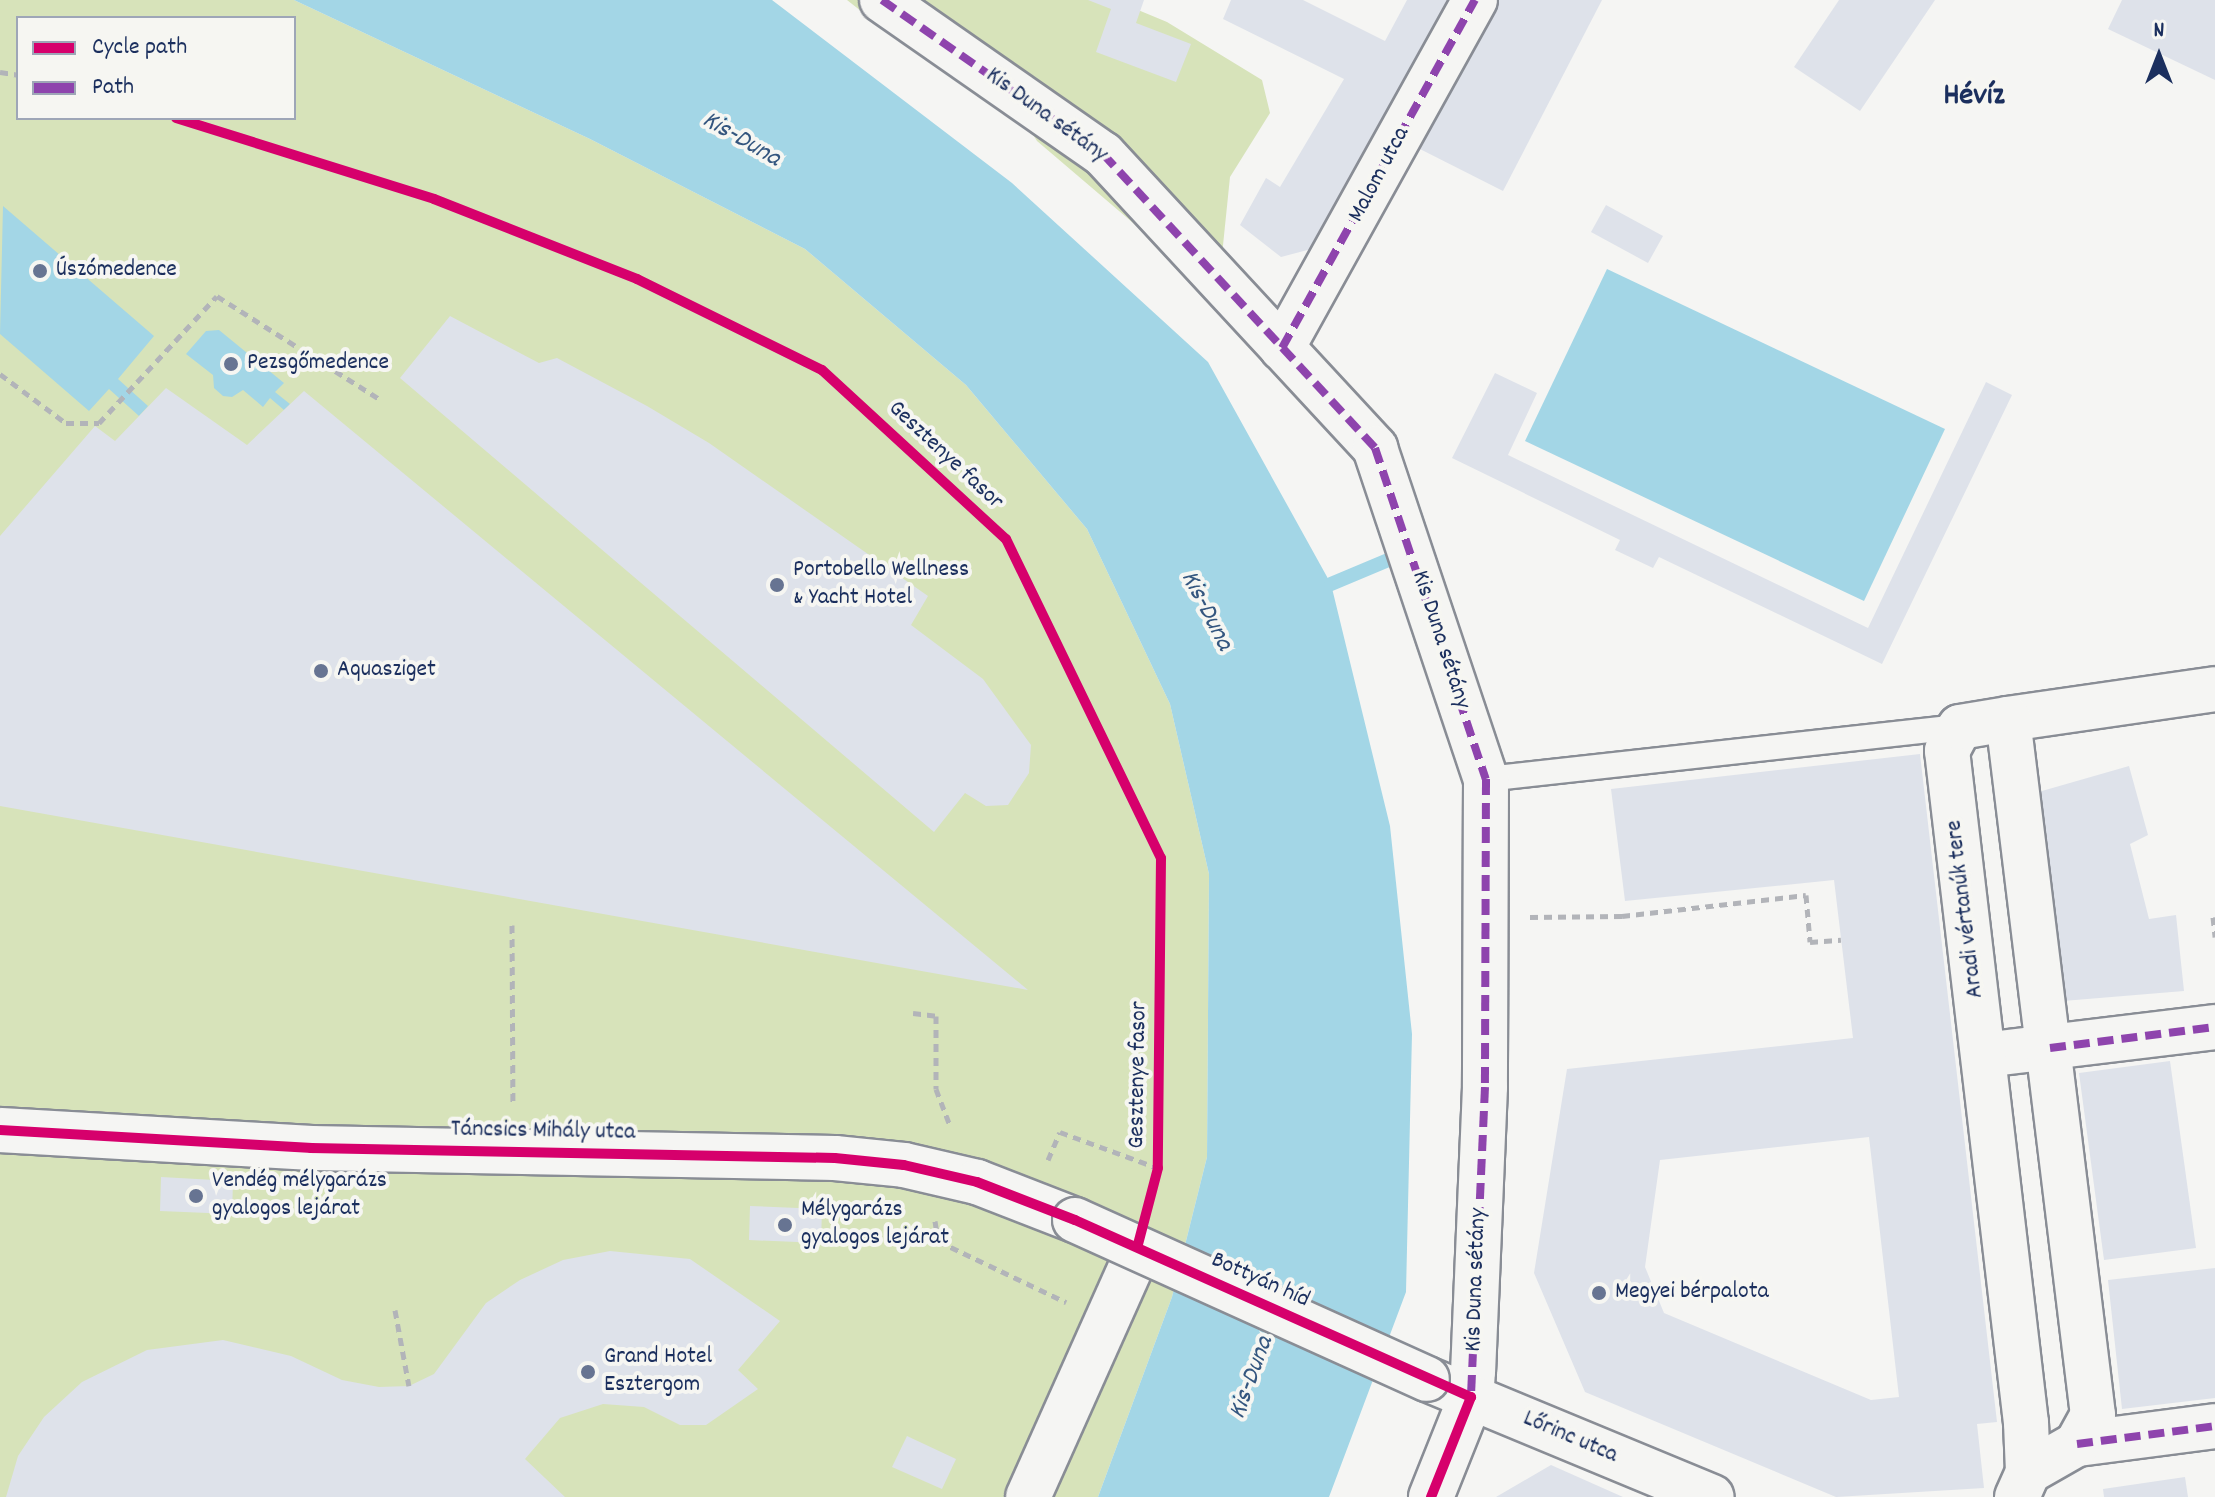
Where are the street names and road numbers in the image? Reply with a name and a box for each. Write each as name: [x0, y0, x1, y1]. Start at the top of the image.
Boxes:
street label: Kis Duna sétány: [979, 62, 1113, 170]
street label: Malom utca: [1343, 122, 1417, 228]
street label: Gesztenye fasor: [881, 395, 1009, 517]
street label: Kis Duna sétány: [1404, 567, 1476, 713]
street label: Aradi vértanúk tere: [1941, 818, 1991, 1000]
street label: Gesztenye fasor: [1123, 1001, 1155, 1149]
street label: Táncsics Mihály utca: [451, 1116, 635, 1148]
street label: Kis Duna sétány: [1460, 1208, 1494, 1352]
street label: Bottyán híd: [1206, 1247, 1314, 1315]
street label: Lőrinc utca: [1518, 1405, 1622, 1471]

